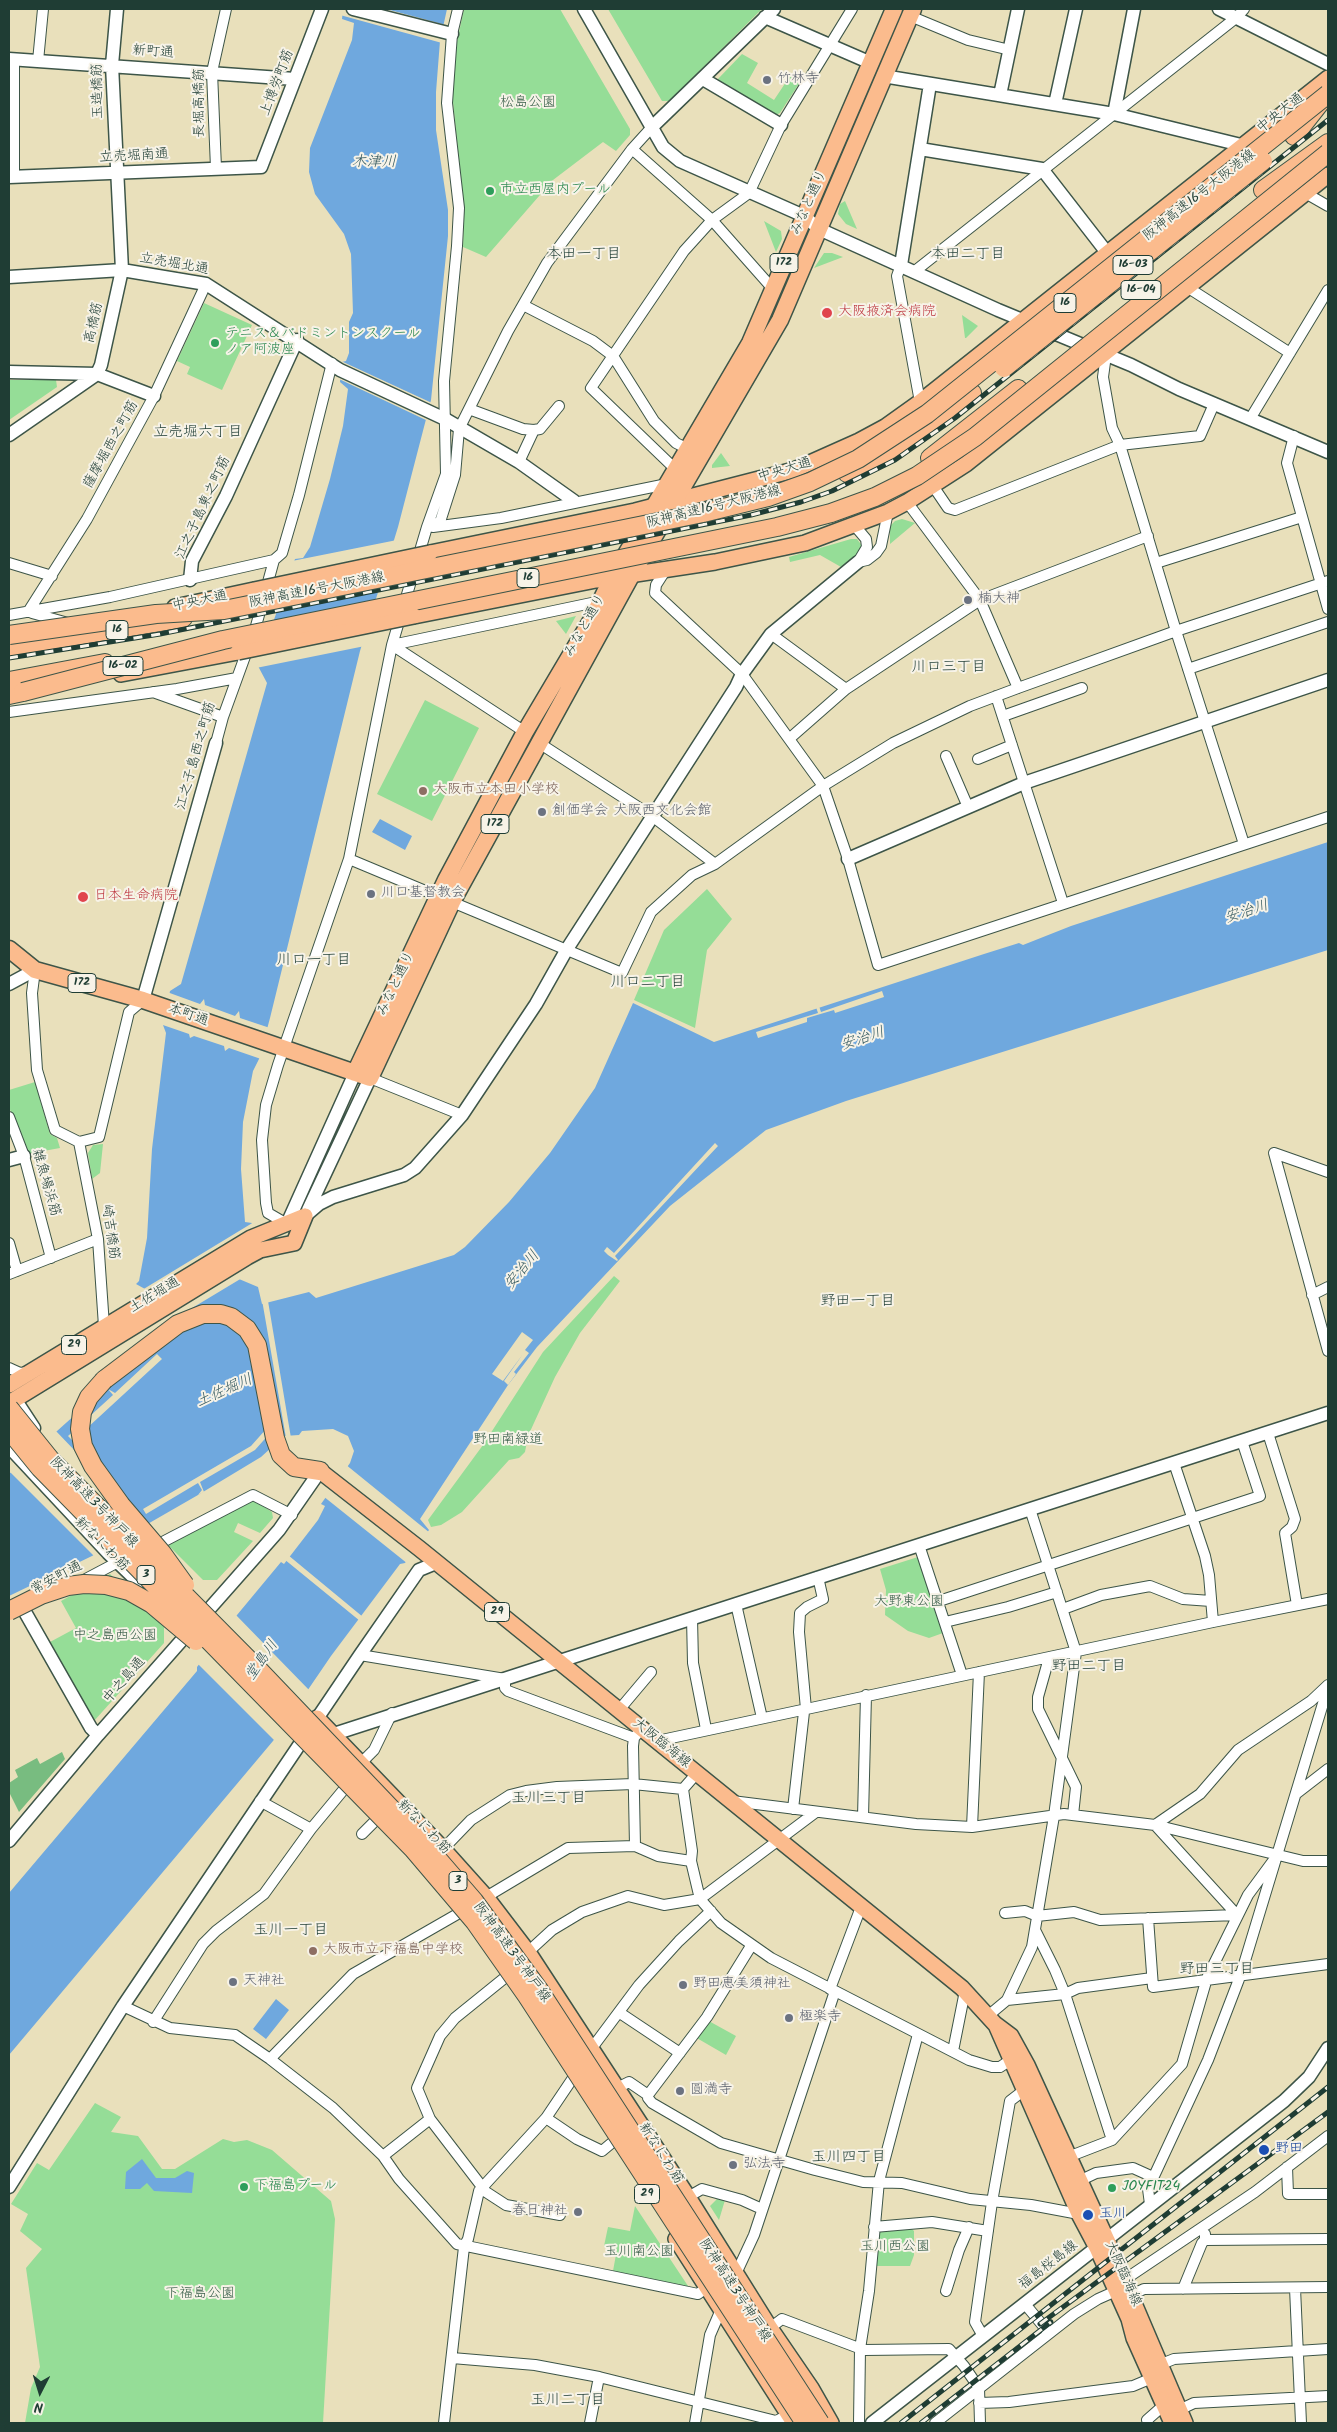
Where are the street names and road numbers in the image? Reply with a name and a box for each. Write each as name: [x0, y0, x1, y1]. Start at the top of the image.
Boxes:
street label: 新町通: [131, 43, 175, 63]
street label: 上博労町筋: [258, 47, 298, 119]
street label: 玉造橋筋: [90, 63, 108, 119]
street label: 長堀高橋筋: [193, 68, 209, 138]
street label: 中央大通: [1254, 90, 1308, 138]
street label: 立売堀南通: [99, 147, 169, 167]
street label: 阪神高速16号大阪港線: [1140, 147, 1260, 245]
street label: みなと通り: [788, 168, 832, 238]
street label: 立売堀北通: [138, 251, 210, 279]
road number: 172: [770, 254, 798, 272]
road number: 16-03: [1113, 256, 1153, 274]
road number: 16-04: [1121, 280, 1161, 300]
road number: 16: [1054, 294, 1076, 312]
street label: 高橋筋: [82, 301, 108, 345]
street label: 薩摩堀西之町筋: [81, 398, 143, 492]
street label: 江之子島東之町筋: [173, 454, 235, 562]
street label: 中央大通: [756, 455, 814, 487]
street label: 阪神高速16号大阪港線: [645, 483, 783, 533]
road number: 16: [517, 568, 539, 588]
street label: 阪神高速16号大阪港線: [248, 570, 386, 612]
street label: 中央大通: [171, 588, 229, 616]
street label: みなと通り: [562, 591, 610, 661]
road number: 16: [106, 620, 128, 640]
road number: 16-02: [103, 656, 143, 676]
street label: 江之子島西之町筋: [173, 700, 221, 812]
road number: 172: [481, 814, 509, 834]
street label: みなと通り: [375, 949, 419, 1019]
road number: 172: [68, 974, 96, 992]
street label: 本町通: [165, 1001, 211, 1031]
street label: 雑魚場浜筋: [27, 1147, 63, 1219]
street label: 崎吉橋筋: [97, 1203, 121, 1261]
street label: 土佐堀通: [127, 1274, 183, 1318]
road number: 29: [62, 1336, 86, 1354]
street label: 阪神高速3号神戸線: [45, 1454, 141, 1552]
street label: 新なにわ筋: [70, 1514, 132, 1576]
street label: 常安町通: [28, 1558, 86, 1600]
road number: 3: [137, 1566, 155, 1584]
road number: 29: [484, 1602, 510, 1621]
street label: 中之島通: [100, 1654, 150, 1708]
street label: 大阪臨海線: [629, 1715, 693, 1773]
street label: 新なにわ筋: [393, 1797, 453, 1859]
road number: 3: [449, 1872, 467, 1890]
street label: 阪神高速3号神戸線: [469, 1900, 553, 2006]
street label: 新なにわ筋: [634, 2120, 686, 2188]
road number: 29: [634, 2184, 660, 2204]
street label: 阪神高速3号神戸線: [694, 2236, 774, 2346]
street label: 福島桜島線: [1016, 2238, 1082, 2294]
street label: 大阪臨海線: [1100, 2239, 1144, 2309]

